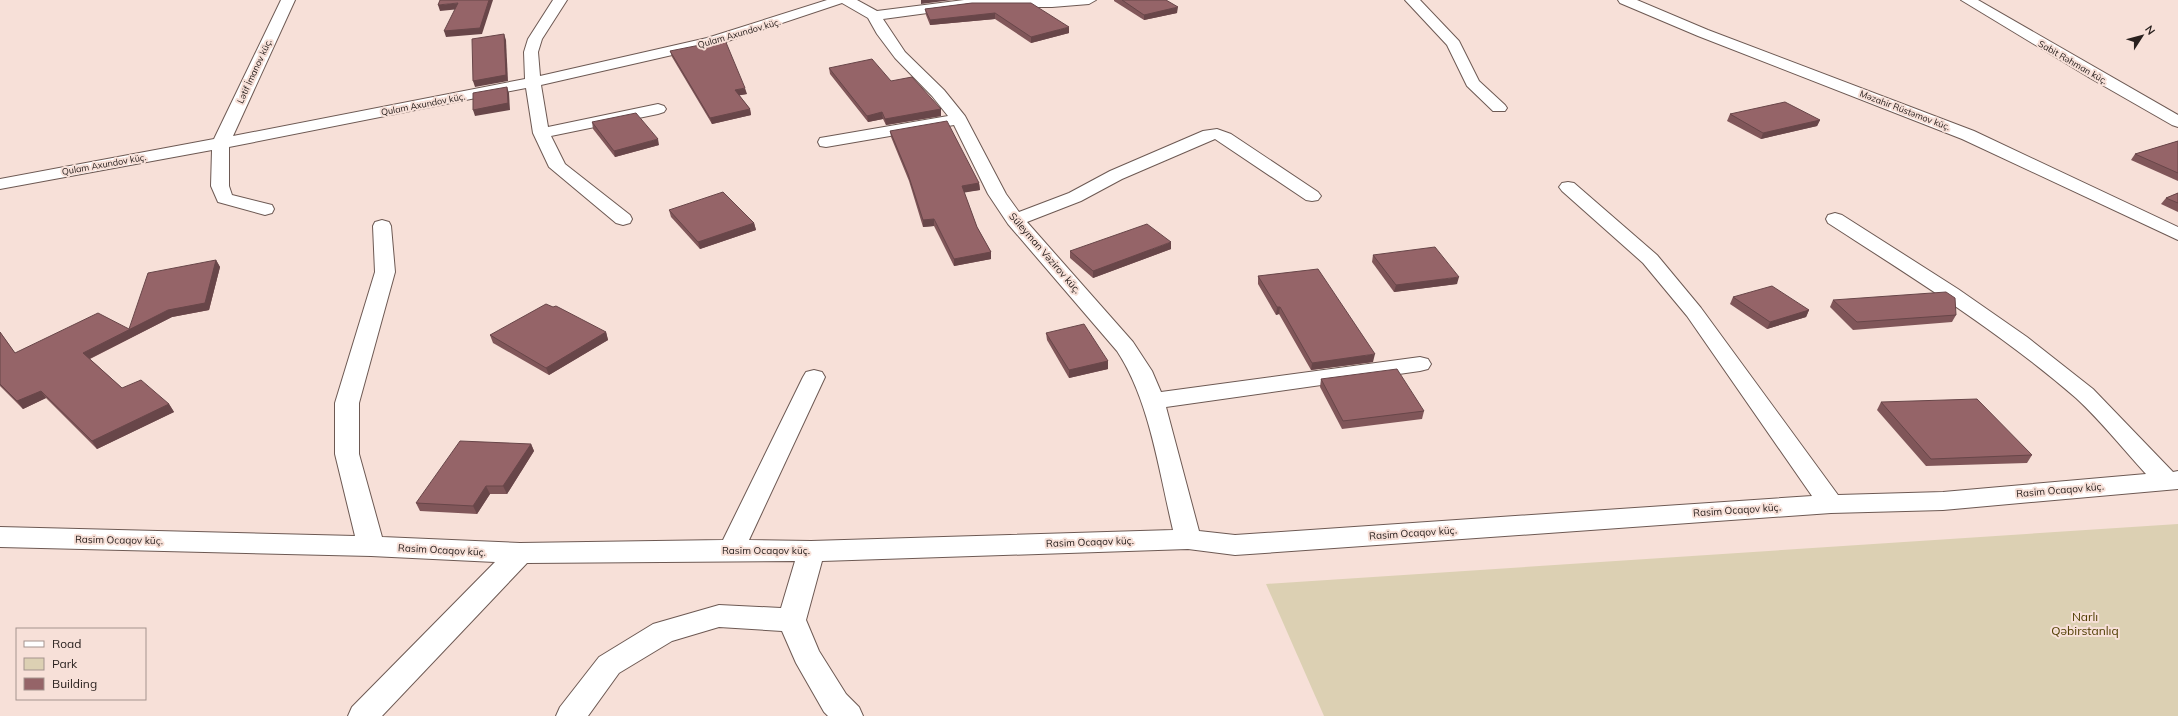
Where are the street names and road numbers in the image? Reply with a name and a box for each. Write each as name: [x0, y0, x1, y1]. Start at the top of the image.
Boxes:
street label: Qulam Axundov küç.: [696, 16, 782, 50]
street label: Lətif İmanov küç.: [234, 37, 274, 105]
street label: Sabit Rəhman küç.: [2037, 38, 2109, 86]
street label: Məzahir Rüstəmov küç.: [1858, 88, 1952, 132]
street label: Qulam Axundov küç.: [380, 90, 466, 118]
street label: Qulam Axundov küç.: [61, 151, 147, 177]
street label: Süleyman Vəzirov küç.: [1006, 210, 1084, 296]
street label: Rasim Ocaqov küç.: [2016, 480, 2104, 500]
street label: Rasim Ocaqov küç.: [1693, 500, 1781, 520]
street label: Rasim Ocaqov küç.: [1369, 523, 1457, 543]
street label: Rasim Ocaqov küç.: [75, 533, 163, 547]
street label: Rasim Ocaqov küç.: [1046, 534, 1134, 550]
street label: Rasim Ocaqov küç.: [398, 541, 486, 559]
street label: Rasim Ocaqov küç.: [722, 544, 810, 557]

